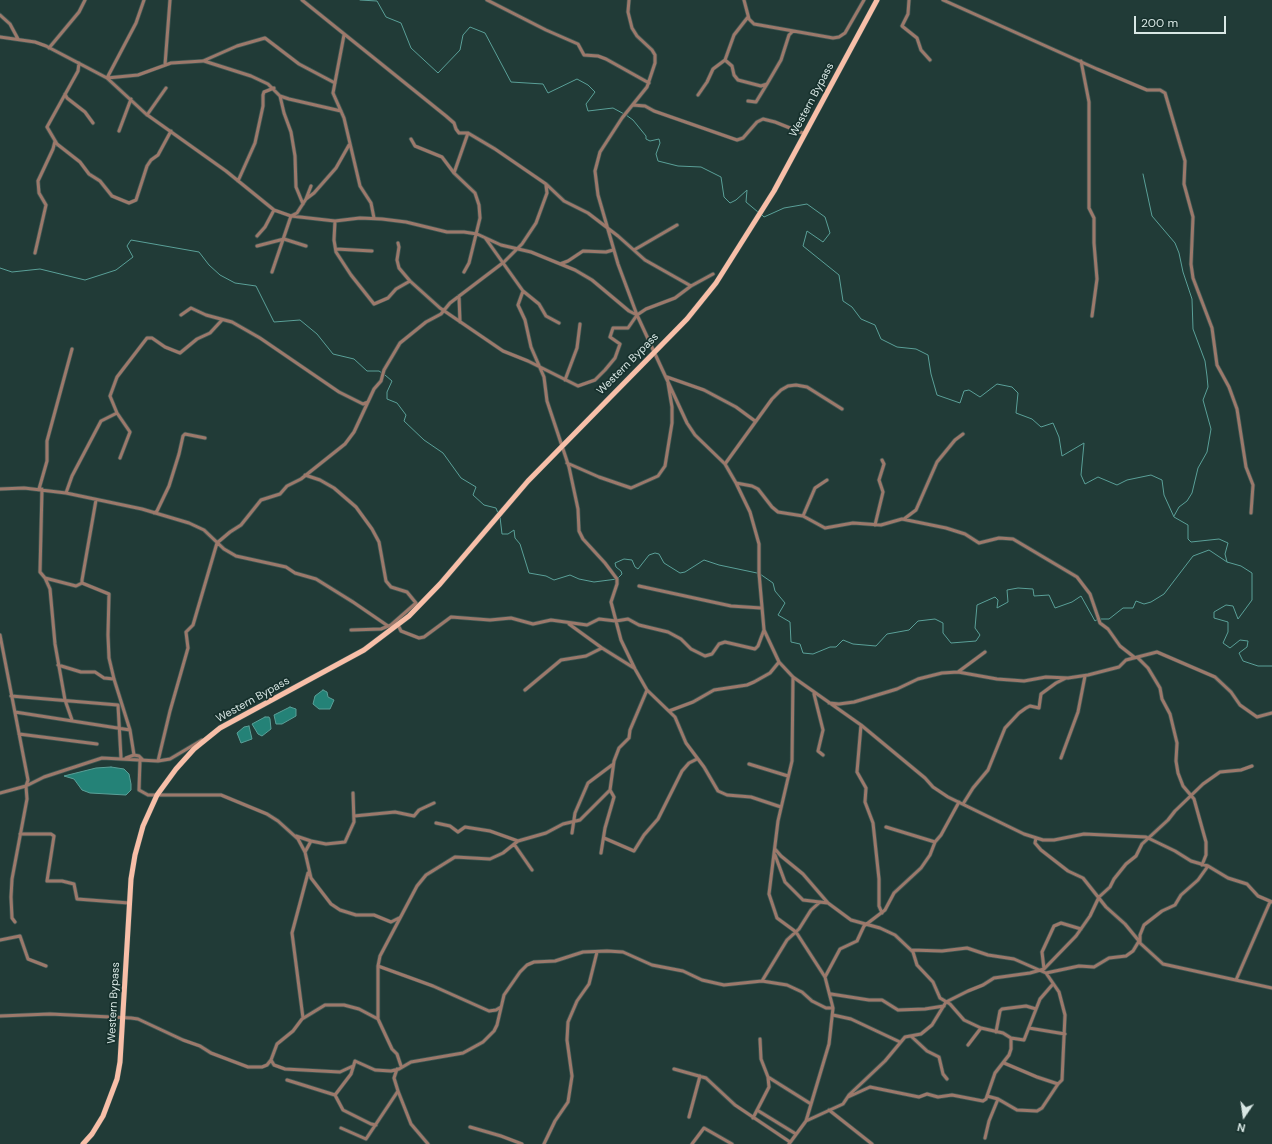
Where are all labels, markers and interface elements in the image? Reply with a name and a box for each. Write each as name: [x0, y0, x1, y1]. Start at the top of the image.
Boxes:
scale bar: [1136, 8, 1228, 34]
text: 200 m: [1141, 15, 1178, 31]
street label: Western Bypass: [787, 61, 837, 139]
street label: Western Bypass: [594, 330, 662, 398]
street label: Western Bypass: [214, 674, 292, 726]
street label: Western Bypass: [105, 962, 123, 1044]
north arrow: [1224, 1096, 1264, 1136]
text: N: [1236, 1120, 1247, 1135]

